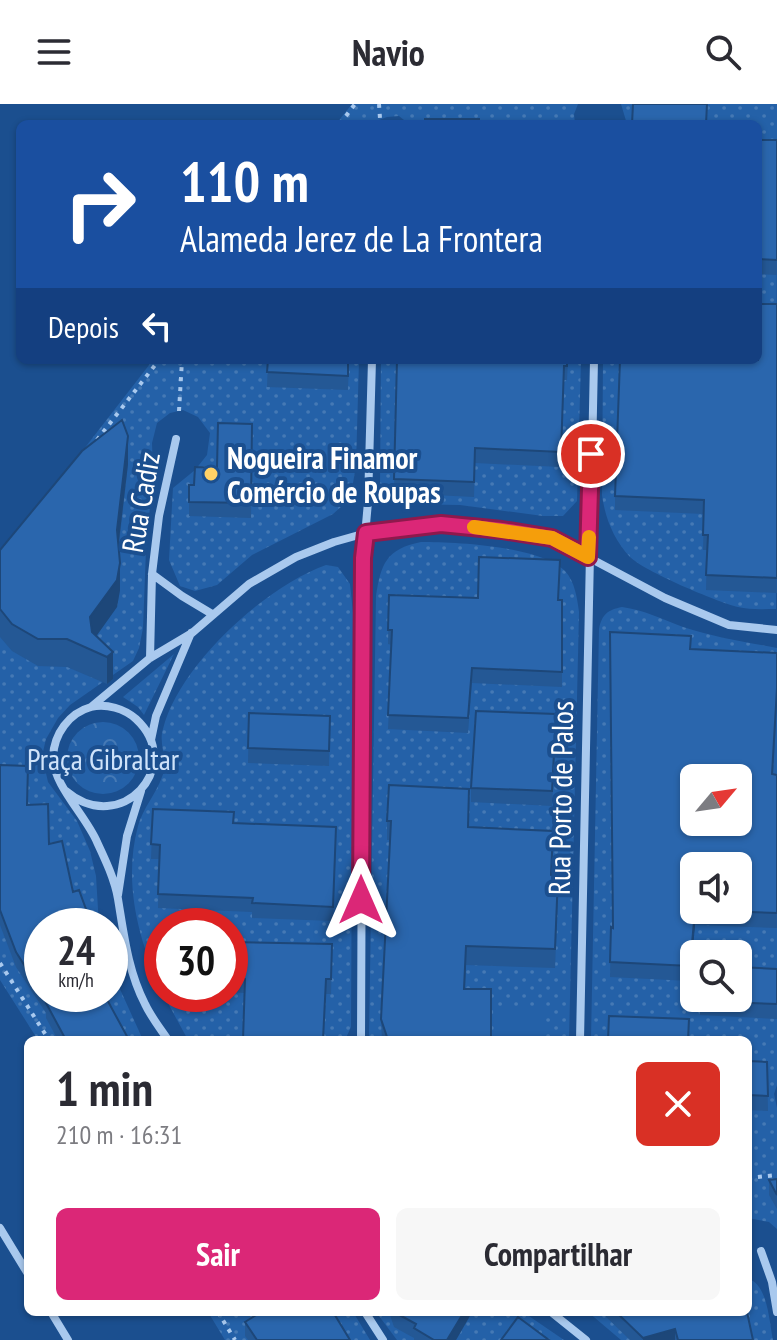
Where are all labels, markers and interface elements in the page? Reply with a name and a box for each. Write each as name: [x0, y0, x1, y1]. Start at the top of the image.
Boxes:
text: Navio: [352, 29, 425, 76]
icon: menu: [32, 30, 76, 74]
icon: search: [701, 30, 745, 74]
text: 110 m: [180, 145, 309, 217]
icon: right: [48, 152, 152, 256]
text: Alameda Jerez de La Frontera: [180, 215, 543, 262]
icon: left: [135, 304, 179, 348]
text: Depois: [48, 307, 119, 346]
pin: [557, 420, 625, 488]
icon: arrive: [569, 432, 613, 476]
place label: Nogueira Finamor Comércio de Roupas: [227, 438, 441, 511]
street label: Rua Cadiz: [112, 449, 168, 555]
marker: Nogueira Finamor Comércio de Roupas: [202, 465, 220, 483]
street label: Rua Porto de Palos: [539, 701, 581, 895]
park label: Praça Gibraltar: [27, 739, 180, 778]
north arrow: [680, 764, 752, 836]
map controls: [680, 764, 752, 1012]
button: sound: [680, 852, 752, 924]
position arrow: [319, 858, 403, 942]
speed limit sign: 30: [144, 908, 248, 1012]
text: 24: [57, 924, 95, 976]
button: search: [680, 940, 752, 1012]
text: km/h: [58, 967, 94, 993]
text: 1 min: [56, 1057, 153, 1119]
button: close: [636, 1062, 720, 1146]
text: 210 m · 16:31: [56, 1118, 182, 1151]
button: Sair: [56, 1208, 380, 1300]
button: Compartilhar: [396, 1208, 720, 1300]

